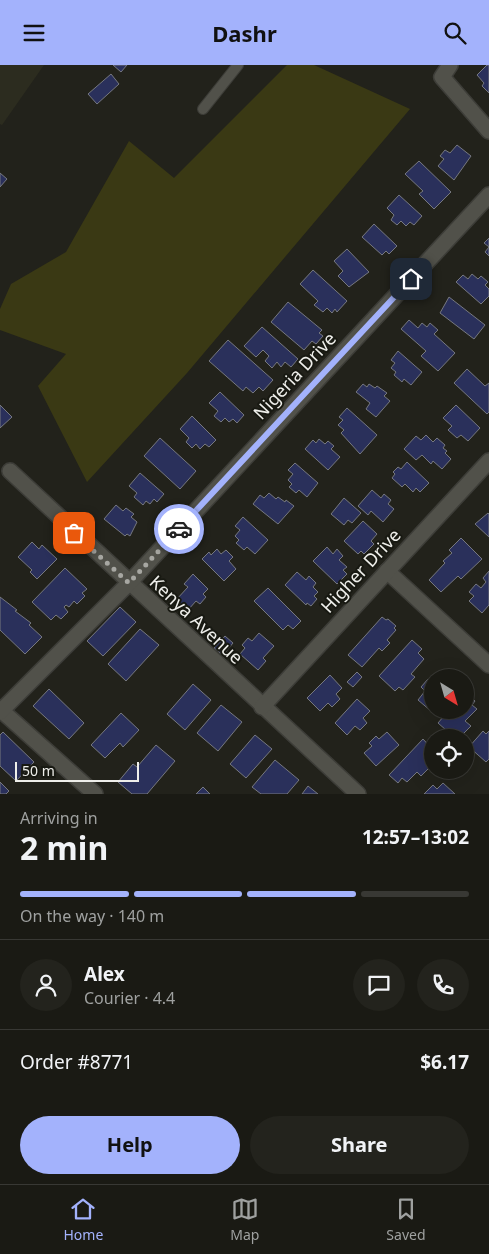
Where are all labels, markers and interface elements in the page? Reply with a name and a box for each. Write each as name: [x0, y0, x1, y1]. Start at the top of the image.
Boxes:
text: Dashr: [212, 18, 277, 48]
icon: menu: [20, 19, 48, 47]
icon: search: [441, 19, 469, 47]
pin: [390, 258, 432, 300]
icon: home: [397, 265, 425, 293]
street label: Nigeria Drive: [248, 327, 341, 424]
courier: [154, 504, 204, 554]
pin: [53, 512, 95, 554]
icon: car: [165, 515, 193, 543]
icon: bag: [60, 519, 88, 547]
street label: Higher Drive: [315, 523, 406, 618]
street label: Kenya Avenue: [145, 570, 249, 669]
north arrow: [424, 669, 474, 719]
map controls: [424, 669, 474, 779]
button: locate: [424, 729, 474, 779]
scale bar: [15, 759, 139, 782]
text: 50 m: [22, 761, 55, 780]
text: Arriving in: [20, 807, 98, 829]
text: 12:57–13:02: [362, 824, 469, 850]
text: 2 min: [20, 826, 108, 869]
text: On the way · 140 m: [20, 905, 164, 927]
button: person: [20, 959, 72, 1011]
button: chat: [353, 959, 405, 1011]
button: phone: [417, 959, 469, 1011]
text: Alex: [84, 961, 125, 987]
text: Courier · 4.4: [84, 987, 175, 1009]
text: Order #8771: [20, 1049, 133, 1075]
text: $6.17: [420, 1049, 469, 1075]
button: Help: [20, 1116, 240, 1174]
button: Share: [250, 1116, 469, 1174]
tab: Home: [63, 1195, 103, 1244]
tab: Map: [230, 1195, 259, 1244]
tab: Saved: [386, 1195, 426, 1244]

